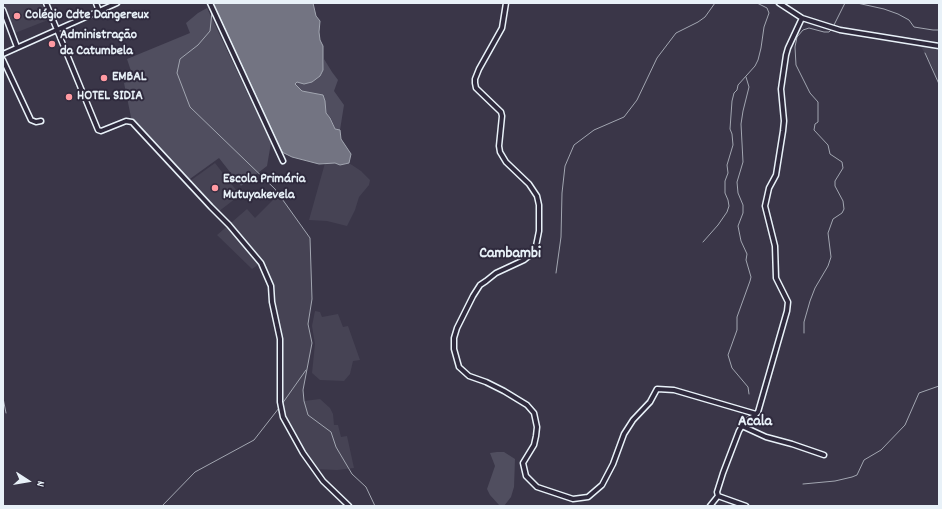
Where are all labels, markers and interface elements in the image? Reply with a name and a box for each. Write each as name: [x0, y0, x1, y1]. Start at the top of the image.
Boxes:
place label: Colégio Cdte Dangereux: [25, 8, 149, 24]
marker: Colégio Cdte Dangereux: [12, 11, 22, 21]
place label: Administração da Catumbela: [60, 28, 137, 60]
marker: Administração da Catumbela: [47, 39, 57, 49]
place label: EMBAL: [112, 70, 147, 86]
marker: EMBAL: [99, 73, 109, 83]
place label: HOTEL SIDIA: [77, 89, 143, 105]
marker: HOTEL SIDIA: [64, 92, 74, 102]
place label: Escola Primária Mutuyakevela: [223, 172, 305, 204]
marker: Escola Primária Mutuyakevela: [210, 183, 220, 193]
district label: Cambambi: [479, 245, 541, 265]
district label: Acala: [738, 413, 772, 433]
north arrow: [8, 461, 48, 501]
text: N: [31, 479, 48, 488]

